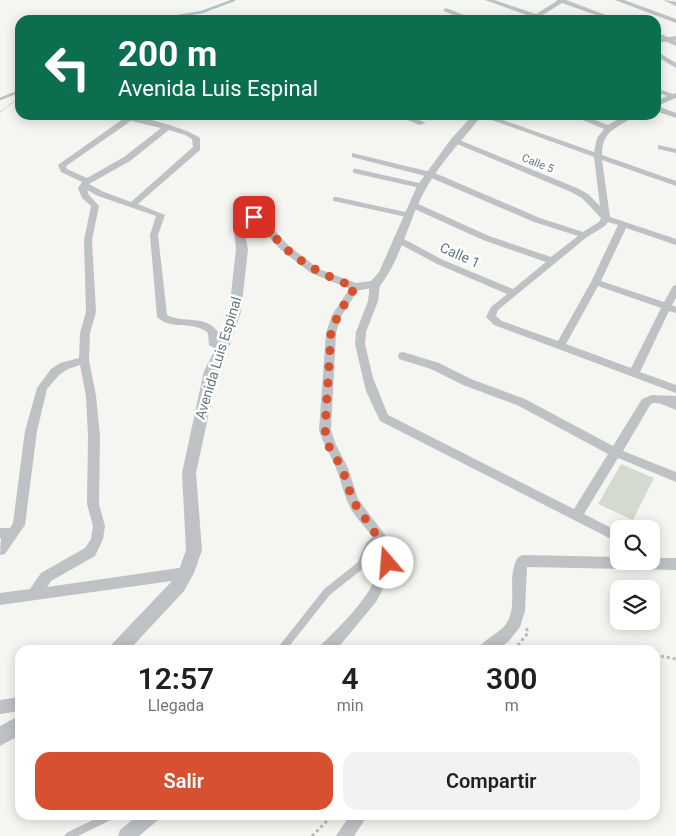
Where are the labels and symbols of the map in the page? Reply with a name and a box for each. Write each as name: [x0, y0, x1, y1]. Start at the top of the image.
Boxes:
street label: Calle 5: [520, 151, 556, 176]
pin: [233, 196, 275, 238]
street label: Calle 1: [437, 239, 483, 271]
street label: Avenida Luis Espinal: [192, 295, 244, 421]
position arrow: [361, 536, 413, 588]

